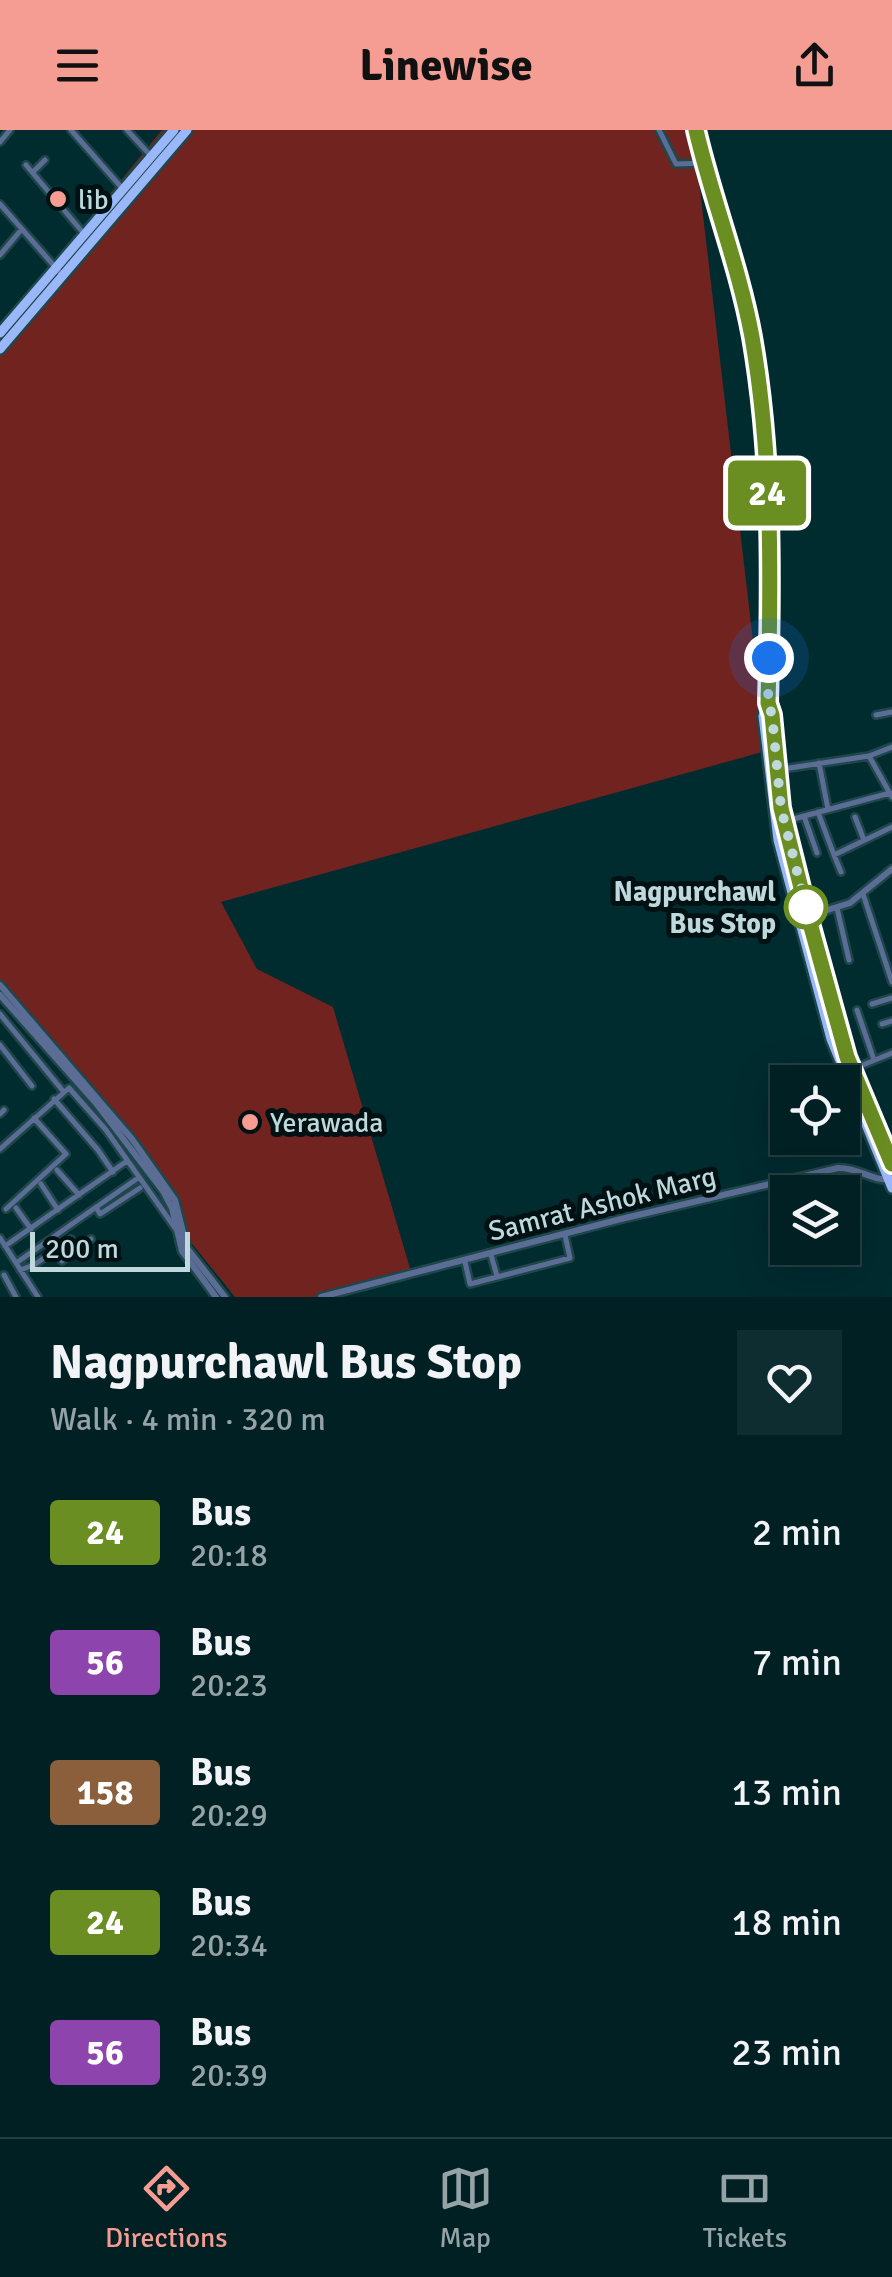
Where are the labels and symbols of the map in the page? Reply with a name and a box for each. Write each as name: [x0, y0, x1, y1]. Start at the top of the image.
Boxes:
place label: lib: [78, 183, 108, 217]
marker: lib: [47, 188, 69, 210]
line badge: 24: [722, 460, 812, 526]
your location: [744, 633, 794, 683]
place label: Nagpurchawl Bus Stop: [614, 875, 776, 941]
marker: Nagpurchawl Bus Stop: [785, 886, 827, 928]
place label: Yerawada: [270, 1106, 384, 1140]
marker: Yerawada: [239, 1111, 261, 1133]
street label: Samrat Ashok Marg: [485, 1159, 719, 1249]
scale bar: [30, 1227, 190, 1272]

